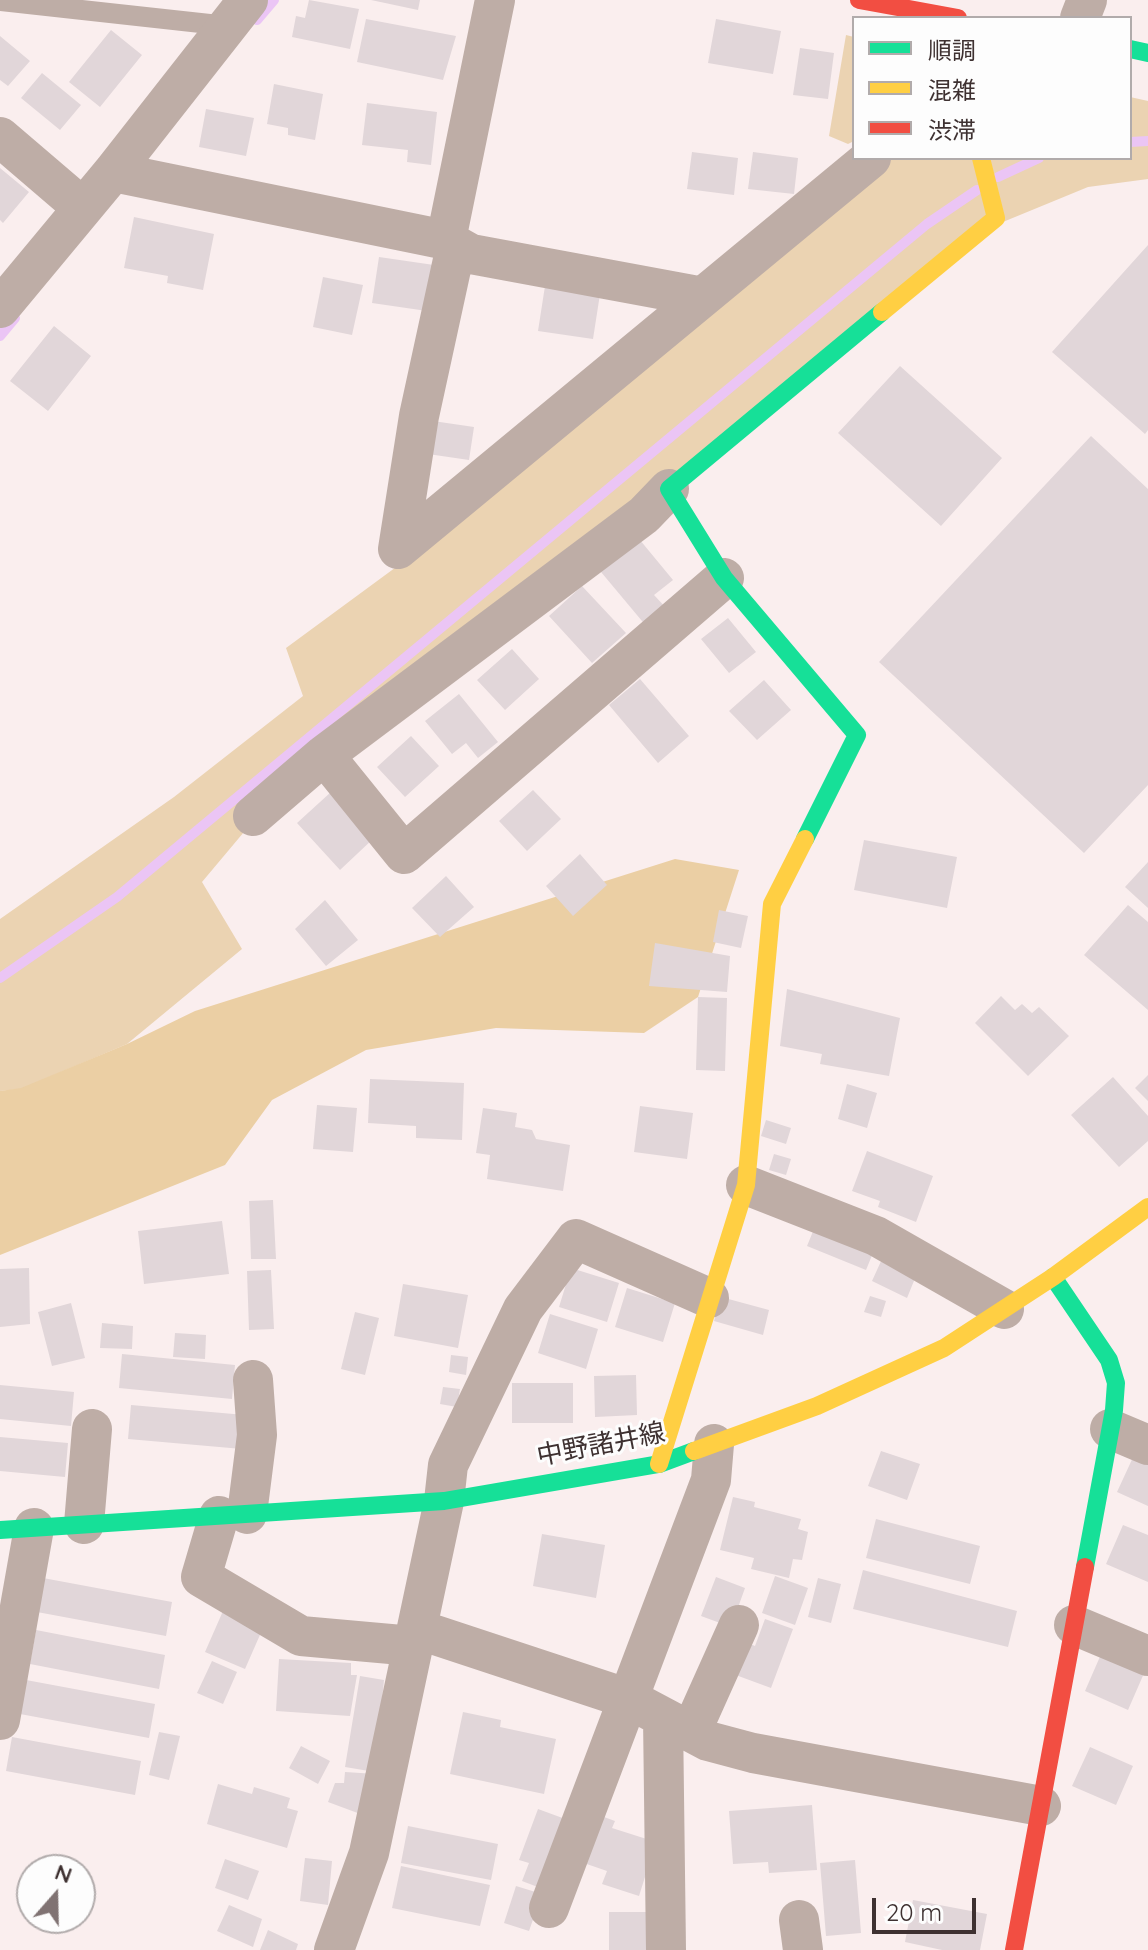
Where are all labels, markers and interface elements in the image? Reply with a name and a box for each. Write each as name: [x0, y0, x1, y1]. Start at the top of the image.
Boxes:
legend: [852, 16, 1132, 160]
text: 順調: [928, 35, 976, 65]
text: 混雑: [928, 75, 976, 105]
text: 渋滞: [928, 115, 976, 145]
street label: 中野諸井線: [534, 1417, 668, 1473]
north arrow: [16, 1854, 96, 1934]
text: N: [51, 1857, 76, 1889]
scale bar: [876, 1882, 980, 1932]
text: 20 m: [886, 1897, 942, 1927]

